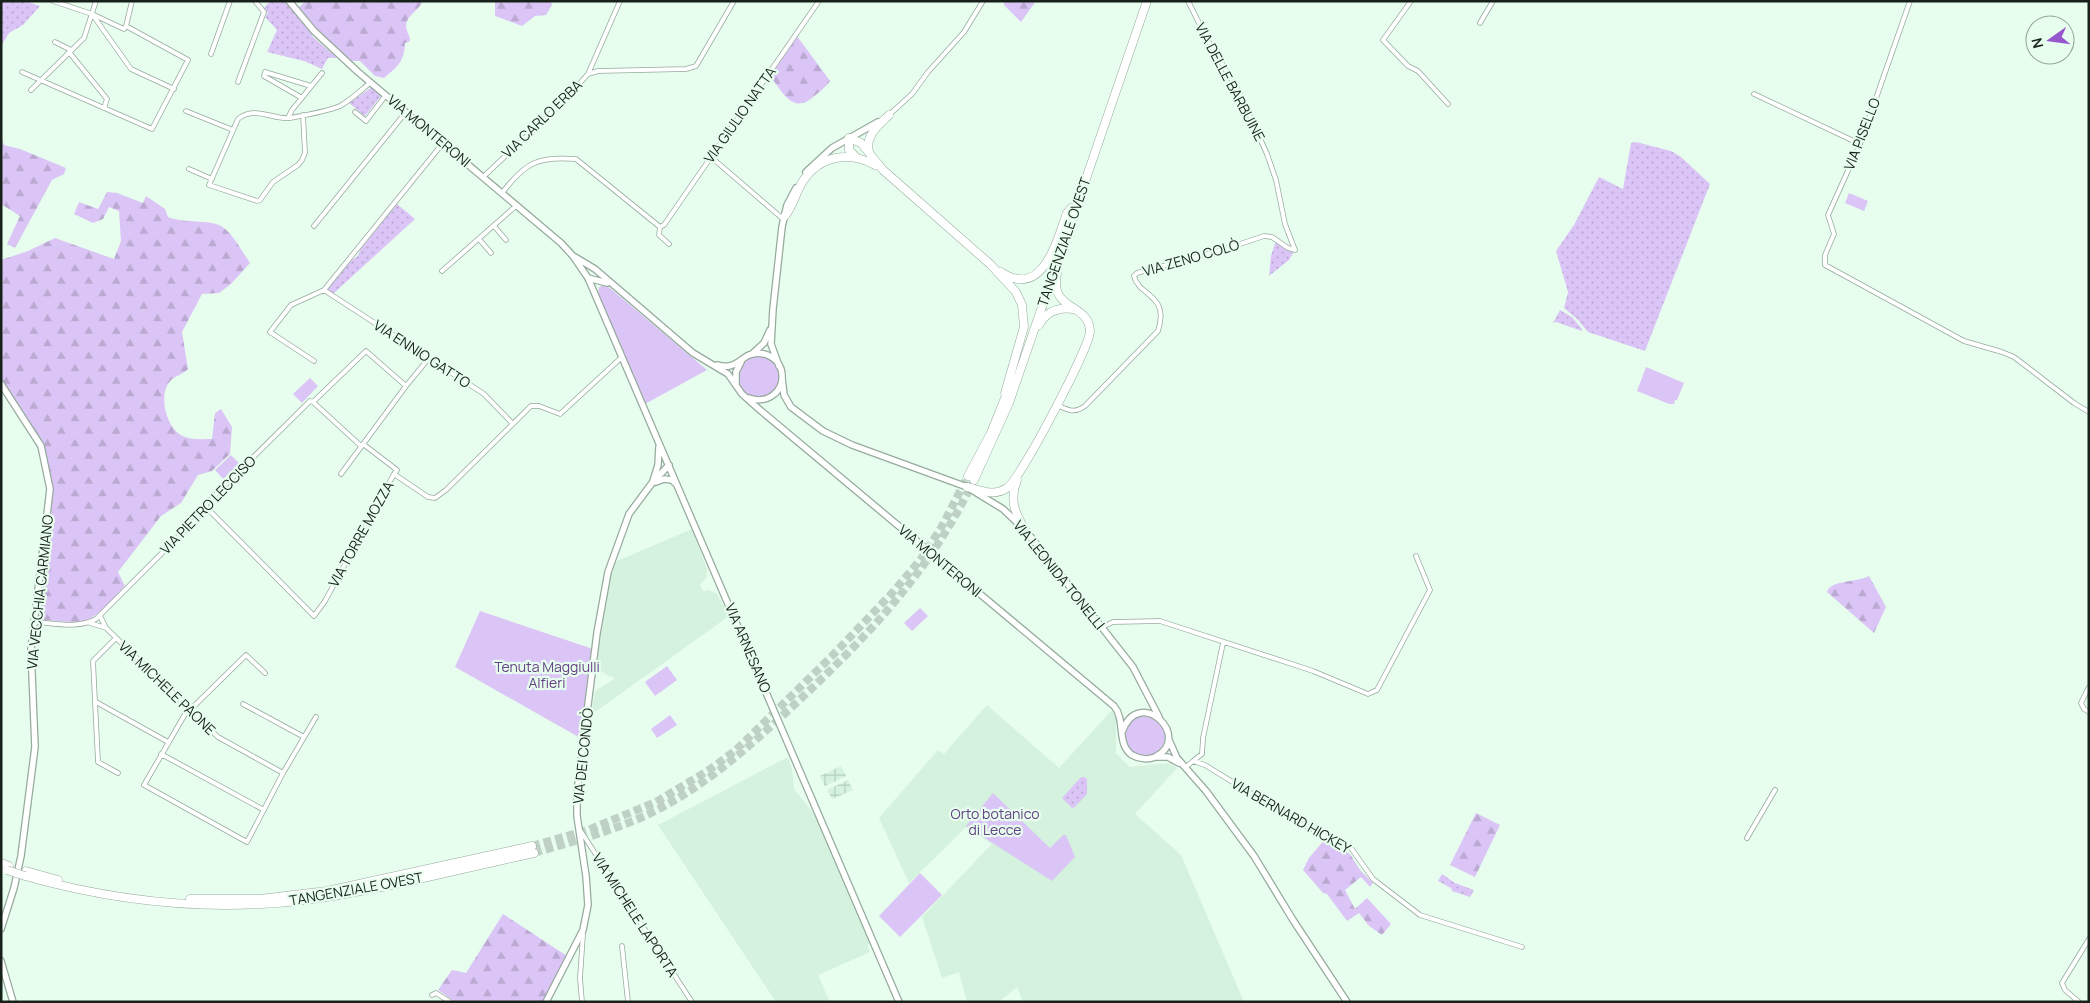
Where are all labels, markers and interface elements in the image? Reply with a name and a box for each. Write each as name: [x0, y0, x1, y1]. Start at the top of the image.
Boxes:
north arrow: [2025, 15, 2075, 65]
street label: VIA DELLE BARBUINE: [1191, 19, 1270, 144]
text: N: [2026, 36, 2047, 50]
street label: VIA GIULIO NATTA: [699, 63, 780, 167]
street label: VIA CARLO ERBA: [497, 75, 586, 162]
street label: VIA MONTERONI: [384, 90, 475, 171]
street label: VIA PISELLO: [1839, 95, 1884, 173]
street label: TANGENZIALE OVEST: [1033, 174, 1095, 309]
street label: VIA ZENO COLÒ: [1140, 235, 1241, 280]
street label: VIA ENNIO GATTO: [370, 315, 474, 392]
street label: VIA PIETRO LECCISO: [156, 451, 260, 558]
street label: VIA TORRE MOZZA: [324, 477, 398, 590]
street label: VIA VECCHIA CARMIANO: [22, 514, 57, 670]
street label: VIA LEONIDA TONELLI: [1009, 516, 1109, 633]
street label: VIA MONTERONI: [895, 520, 986, 601]
street label: VIA ARNESANO: [721, 600, 776, 695]
street label: VIA MICHELE PAONE: [115, 636, 220, 739]
park label: Tenuta Maggiulli Alfieri: [494, 657, 600, 692]
street label: VIA DEI CONDÒ: [568, 707, 597, 805]
street label: VIA BERNARD HICKEY: [1228, 774, 1355, 858]
park label: Orto botanico di Lecce: [951, 804, 1039, 839]
street label: VIA MICHELE LAPORTA: [588, 849, 683, 981]
street label: TANGENZIALE OVEST: [288, 867, 425, 910]

